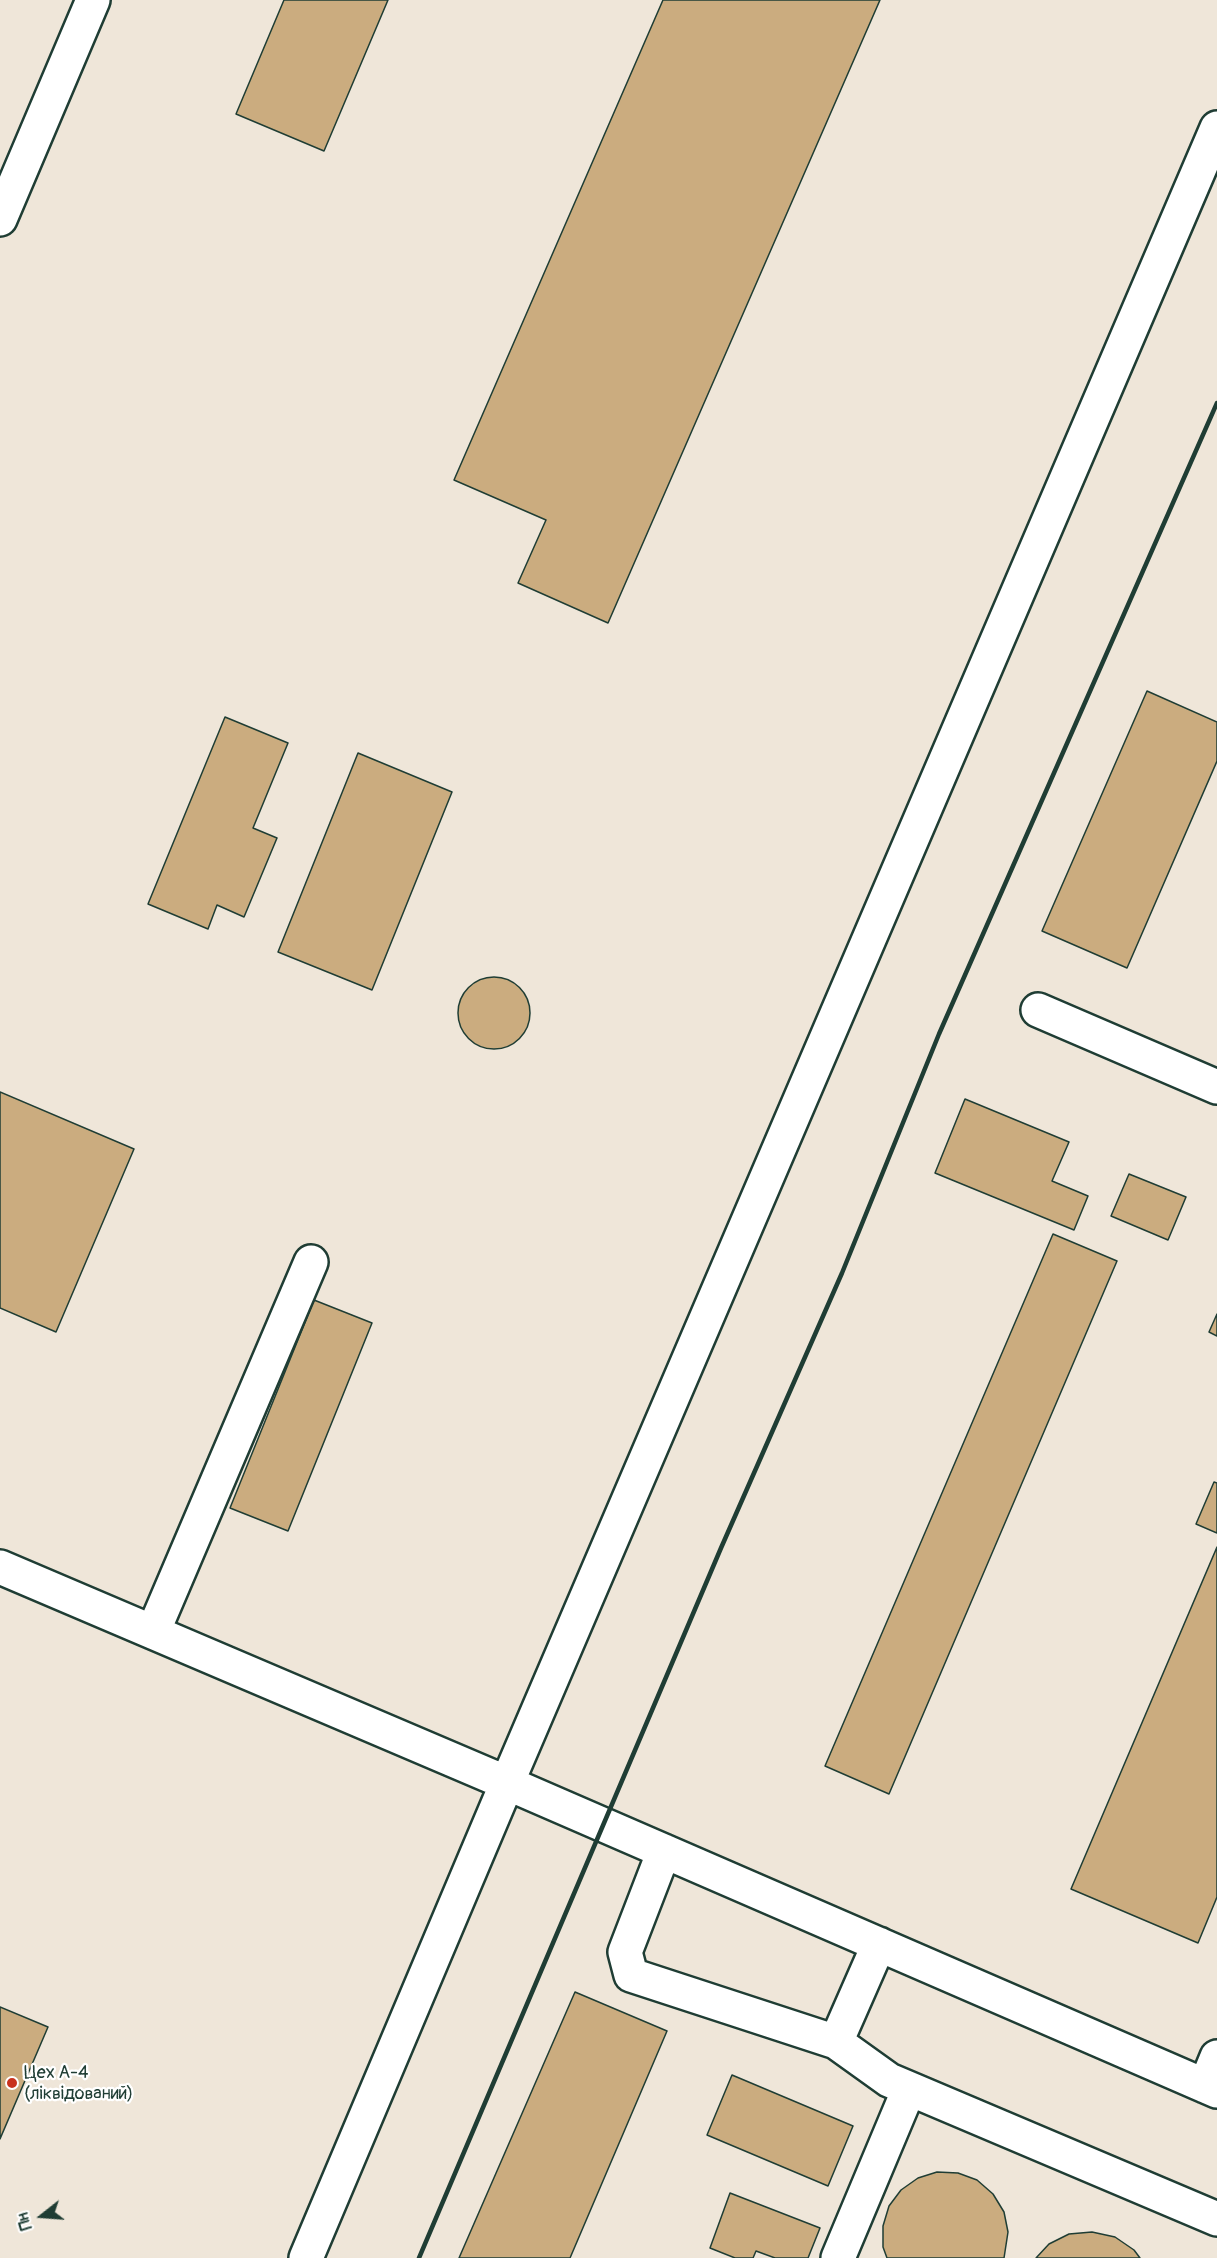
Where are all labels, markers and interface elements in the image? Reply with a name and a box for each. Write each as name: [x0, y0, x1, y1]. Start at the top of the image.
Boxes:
place label: Цех А-4 (ліквідований): [24, 2062, 133, 2104]
marker: Цех А-4 (ліквідований): [5, 2076, 19, 2090]
north arrow: [12, 2186, 72, 2246]
text: Пн: [13, 2210, 37, 2233]

